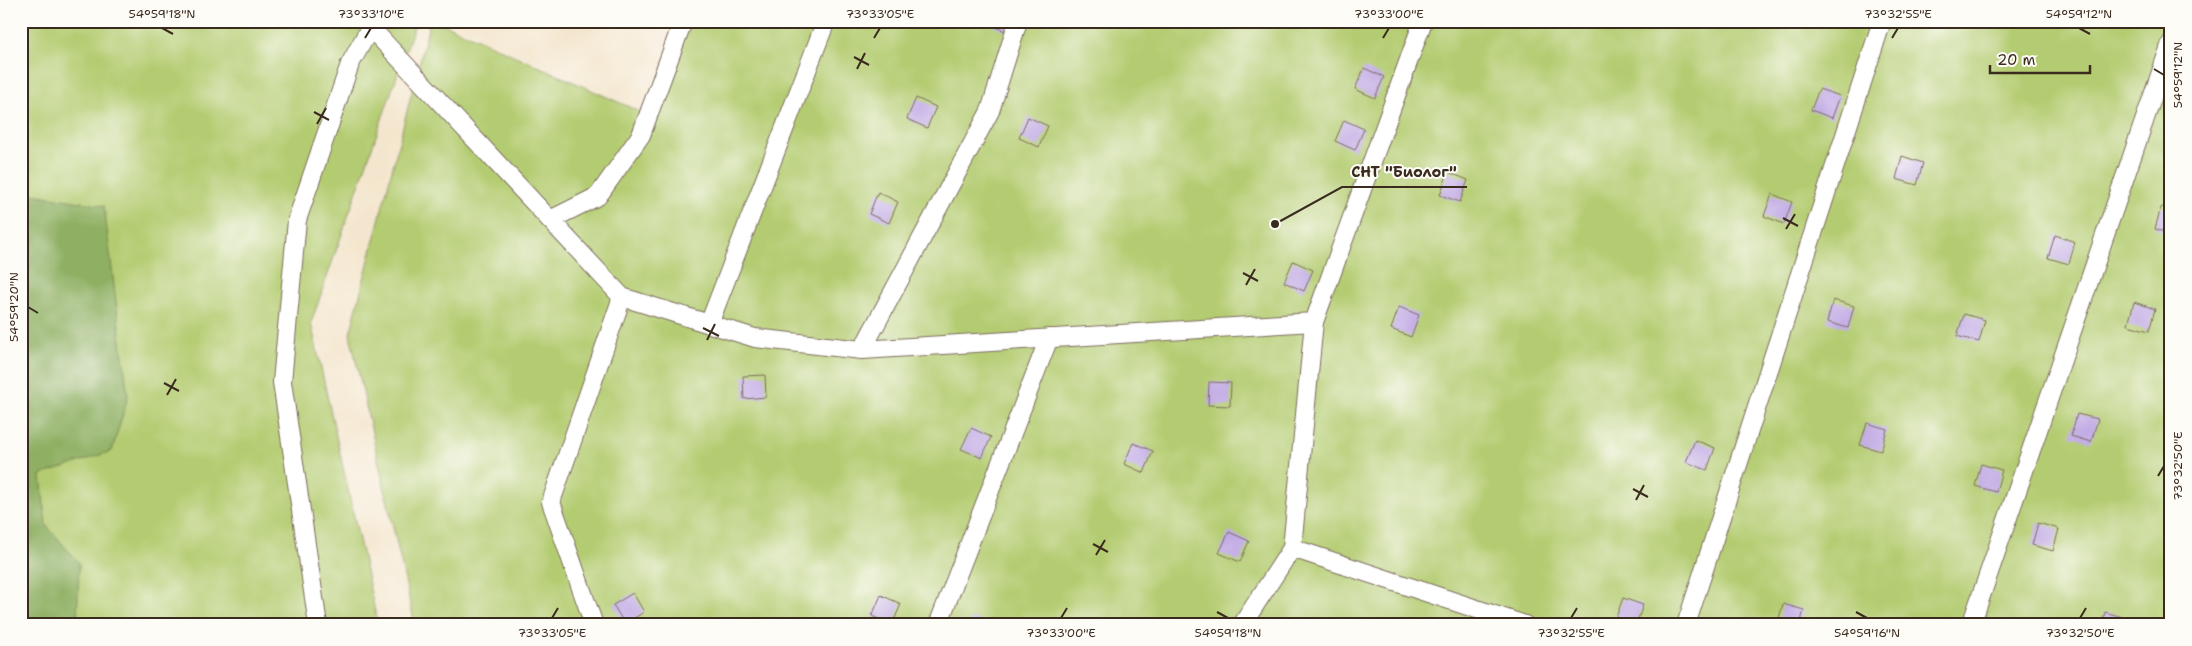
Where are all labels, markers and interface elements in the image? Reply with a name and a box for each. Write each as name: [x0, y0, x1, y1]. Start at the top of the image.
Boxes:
text: 54°59'18"N: [129, 6, 195, 22]
text: 73°33'10"E: [338, 6, 404, 22]
text: 73°33'05"E: [846, 6, 914, 22]
text: 73°33'00"E: [1354, 6, 1424, 22]
text: 73°32'55"E: [1864, 6, 1932, 22]
text: 54°59'12"N: [2046, 6, 2112, 22]
scale bar: [1990, 42, 2090, 74]
text: 54°59'12"N: [2170, 42, 2186, 108]
text: 20 m: [1997, 50, 2036, 70]
callout: СНТ "Биолог": [1342, 157, 1467, 187]
text: СНТ "Биолог": [1351, 162, 1457, 182]
text: 54°59'20"N: [6, 272, 22, 342]
text: 73°32'50"E: [2170, 431, 2186, 501]
text: 73°33'05"E: [518, 625, 586, 641]
text: 73°33'00"E: [1026, 625, 1096, 641]
text: 54°59'18"N: [1195, 625, 1261, 641]
text: 73°32'55"E: [1537, 625, 1605, 641]
text: 54°59'16"N: [1834, 625, 1900, 641]
text: 73°32'50"E: [2045, 625, 2115, 641]

